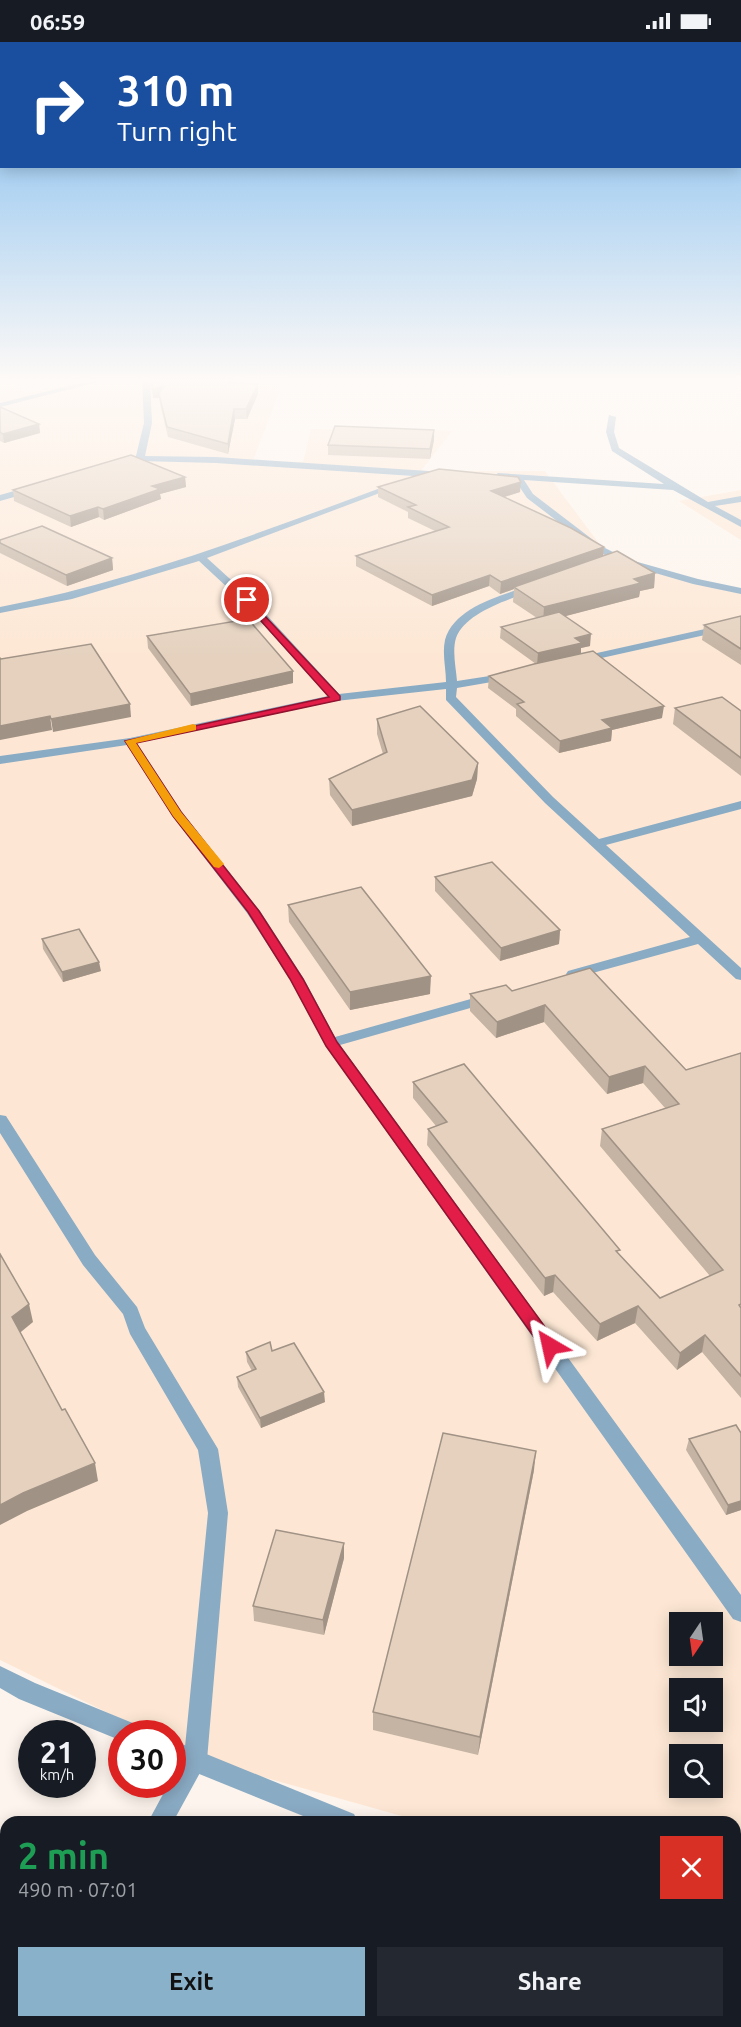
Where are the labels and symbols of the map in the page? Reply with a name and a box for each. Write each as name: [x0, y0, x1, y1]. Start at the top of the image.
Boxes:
pin: [221, 574, 272, 625]
position arrow: [518, 1314, 582, 1378]
north arrow: [669, 1612, 723, 1666]
speed limit sign: 30: [108, 1720, 186, 1798]

